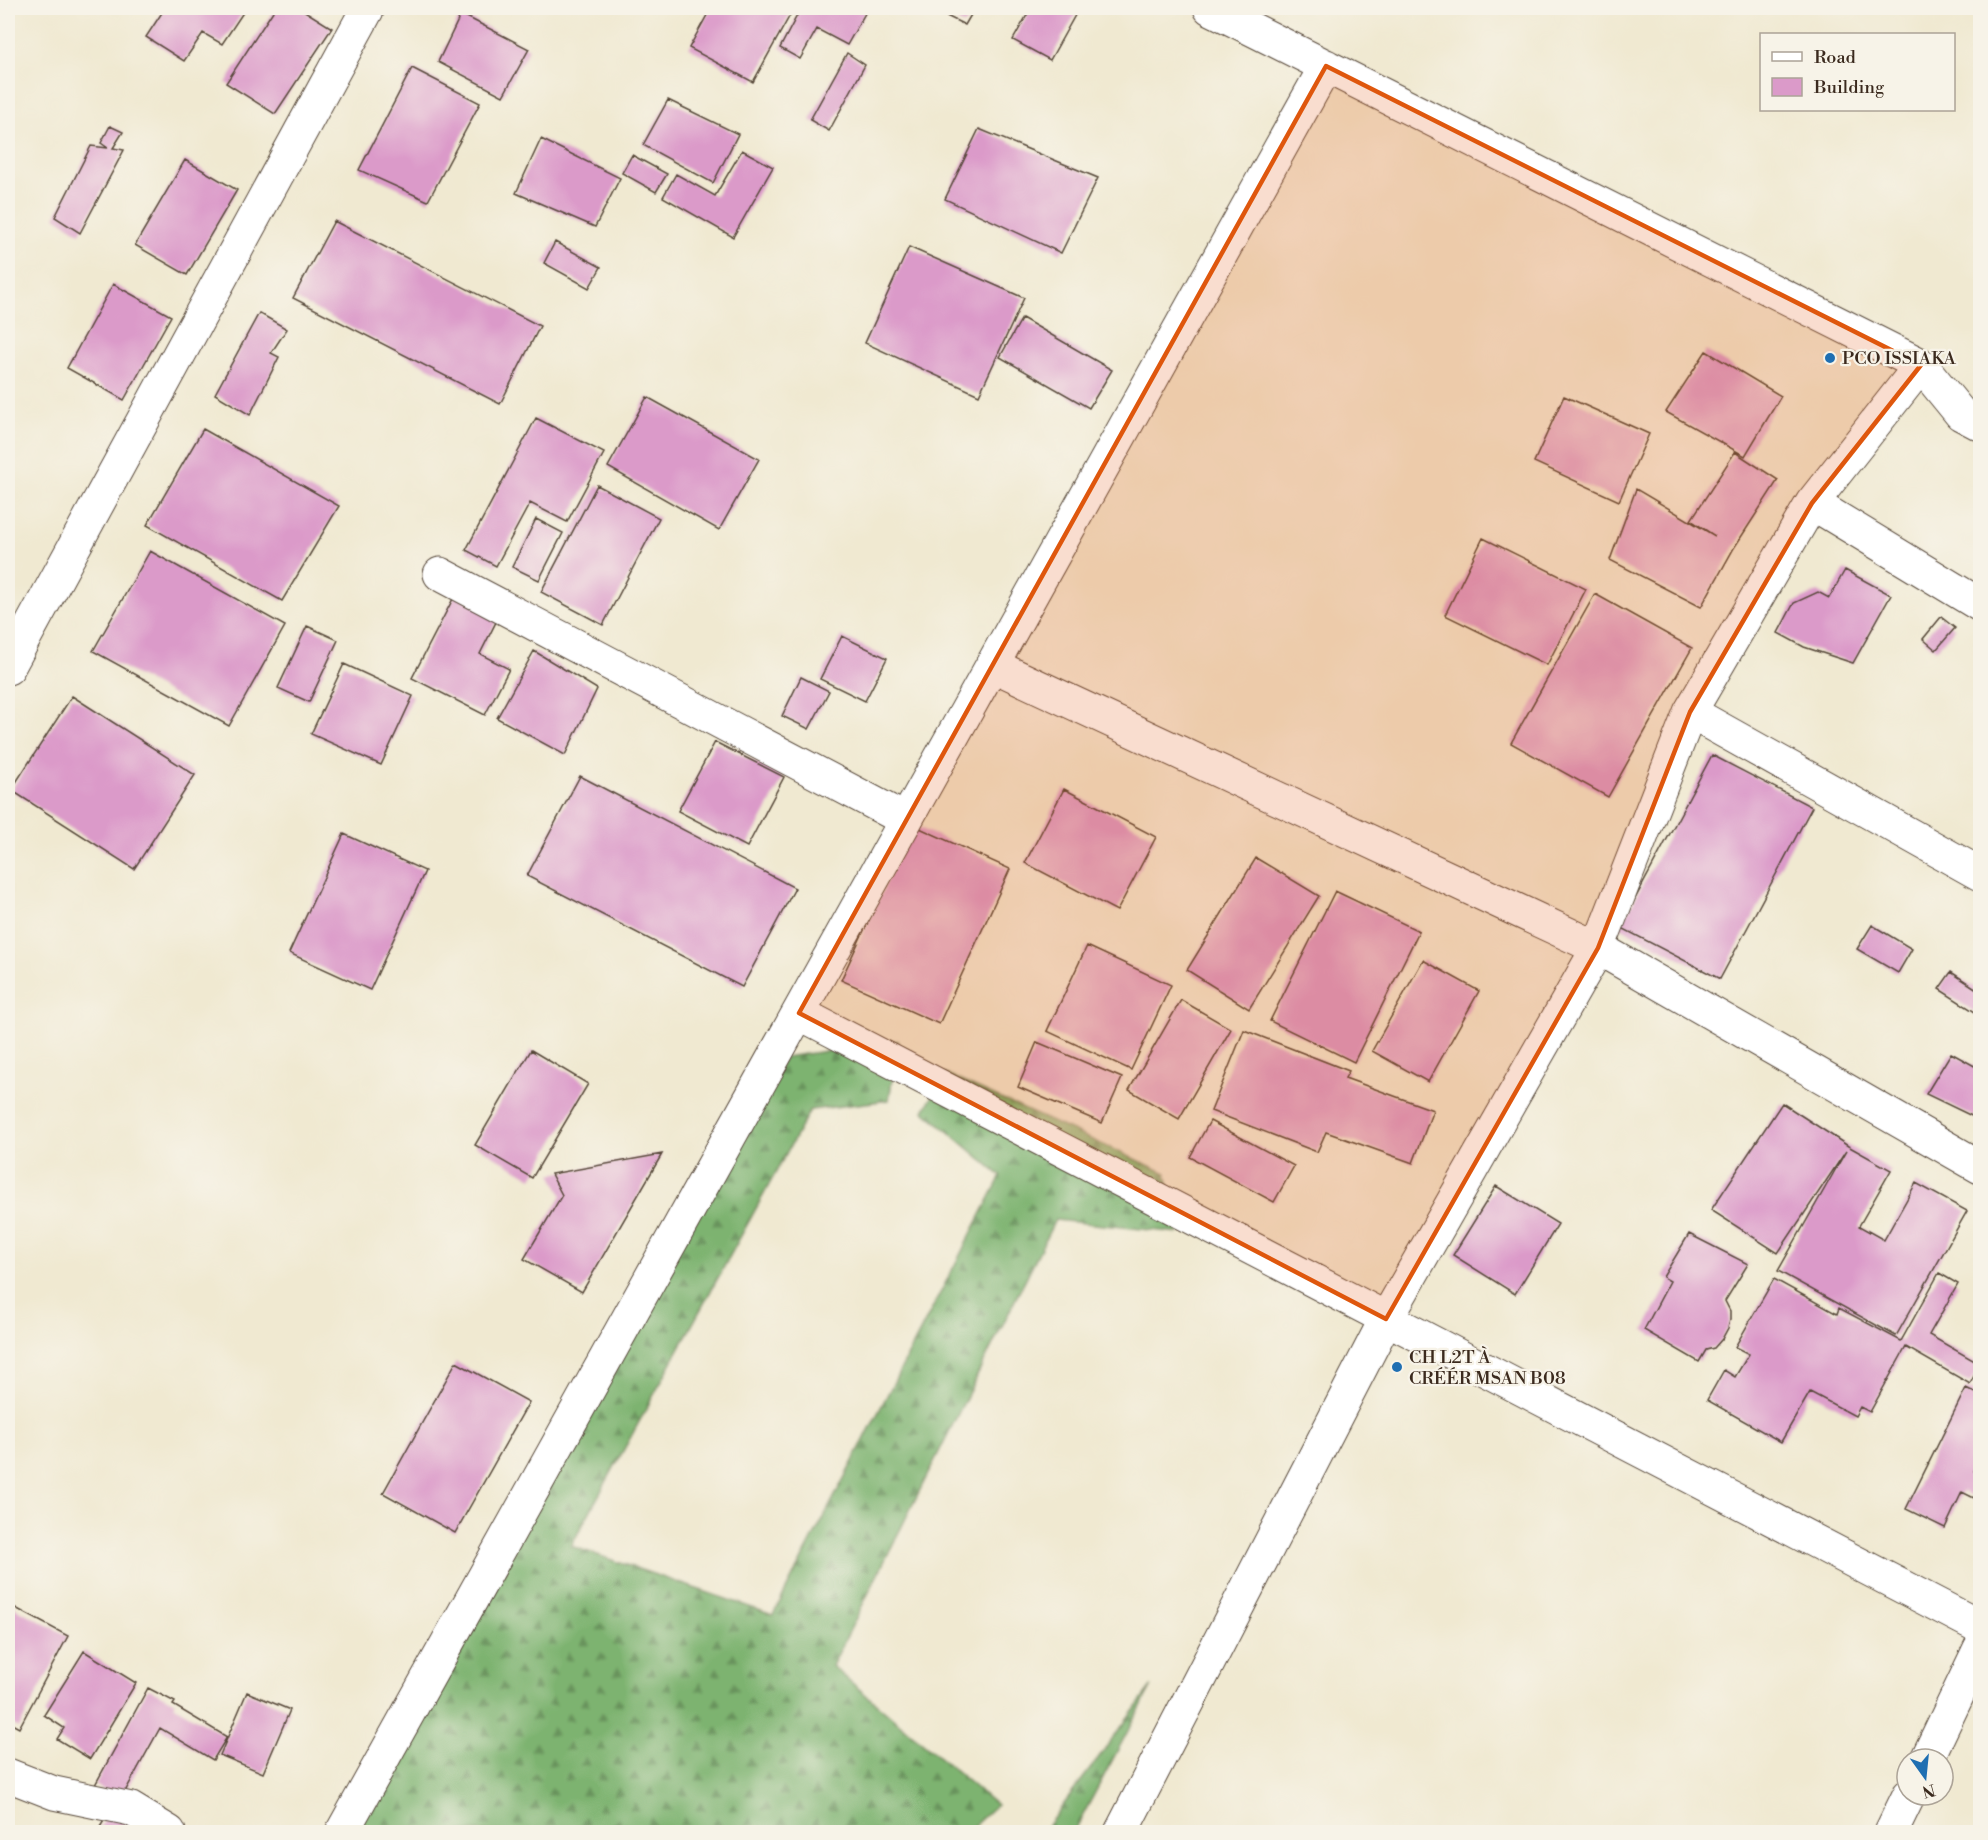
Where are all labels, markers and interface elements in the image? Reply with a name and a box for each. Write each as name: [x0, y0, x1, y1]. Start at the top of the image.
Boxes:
legend: [1760, 33, 1955, 111]
text: Road: [1814, 46, 1857, 69]
text: Building: [1813, 76, 1885, 99]
place label: PCO ISSIAKA: [1842, 347, 1957, 370]
marker: PCO ISSIAKA: [1823, 351, 1837, 365]
place label: CH L2T À CRÉÉR MSAN B08: [1409, 1346, 1566, 1390]
marker: CH L2T À CRÉÉR MSAN B08: [1390, 1360, 1404, 1374]
north arrow: [1895, 1747, 1955, 1807]
text: N: [1920, 1779, 1937, 1802]

